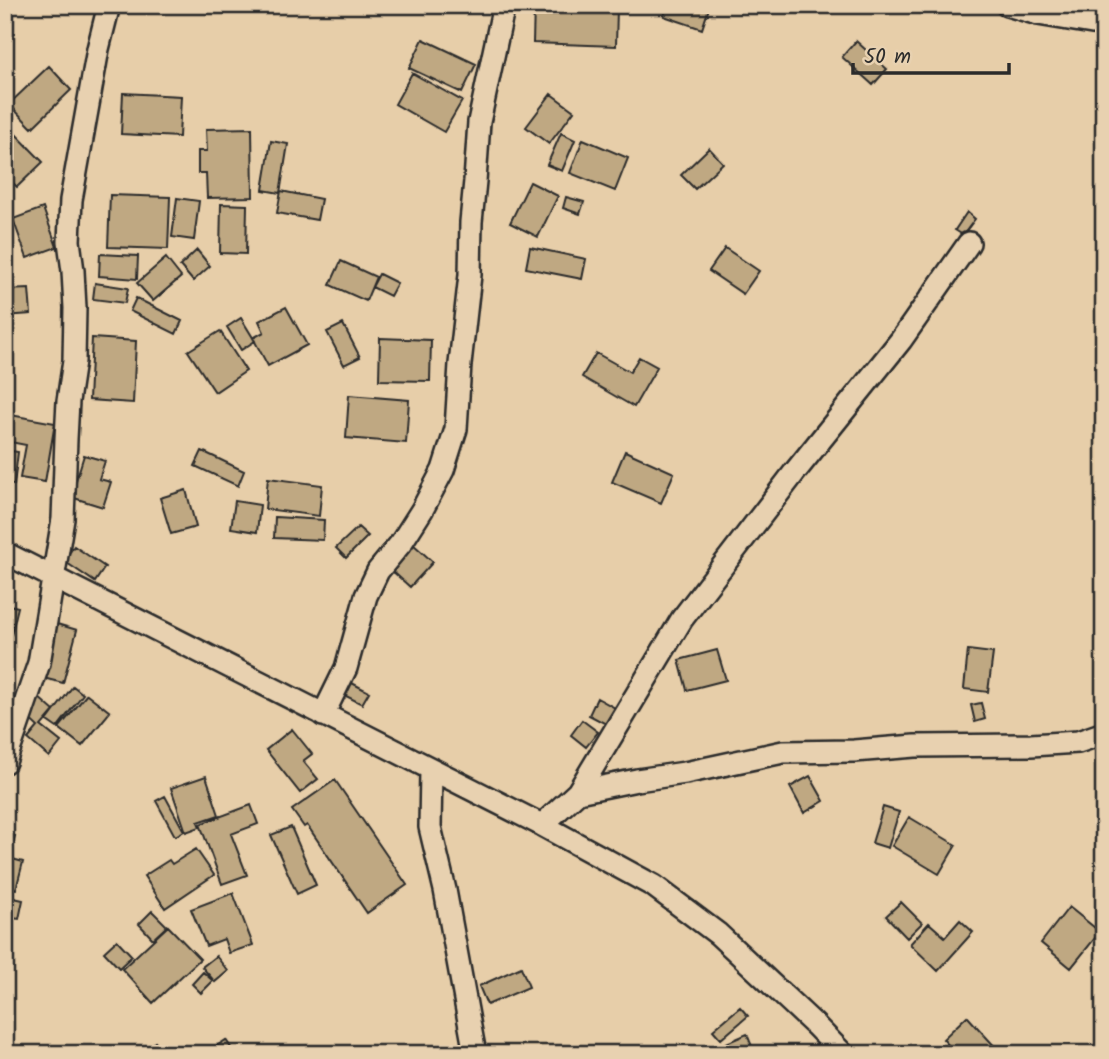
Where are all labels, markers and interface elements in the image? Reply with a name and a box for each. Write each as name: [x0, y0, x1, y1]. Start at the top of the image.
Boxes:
scale bar: [853, 32, 1009, 76]
text: 50 m: [864, 41, 911, 74]

